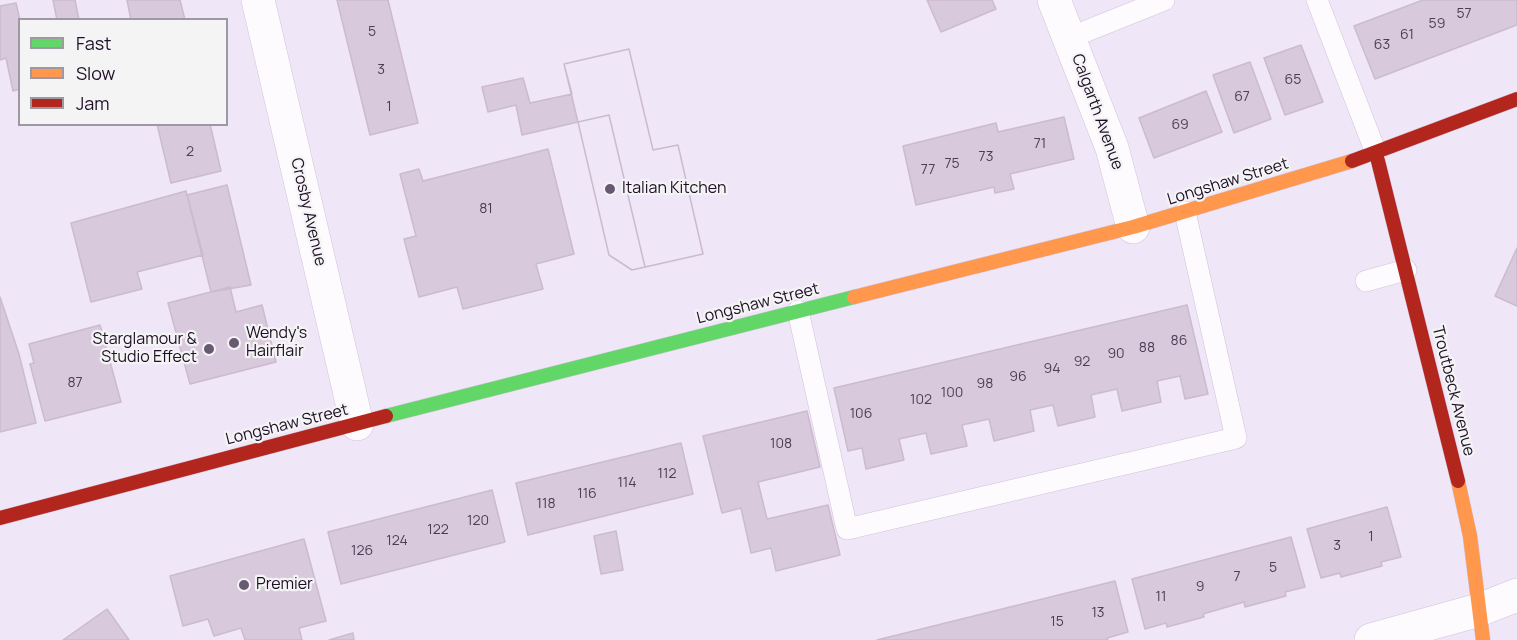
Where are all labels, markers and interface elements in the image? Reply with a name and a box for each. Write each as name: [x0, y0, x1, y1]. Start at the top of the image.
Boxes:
house number: 57: [1456, 6, 1472, 22]
house number: 59: [1429, 16, 1445, 32]
legend: [18, 18, 228, 126]
house number: 5: [368, 24, 376, 40]
house number: 61: [1400, 27, 1414, 43]
text: Fast: [76, 31, 111, 55]
house number: 63: [1374, 37, 1390, 53]
street label: Calgarth Avenue: [1067, 51, 1127, 173]
text: Slow: [76, 61, 115, 85]
house number: 3: [377, 62, 385, 78]
house number: 65: [1285, 72, 1301, 88]
house number: 67: [1234, 89, 1250, 105]
text: Jam: [76, 91, 110, 115]
house number: 1: [386, 99, 392, 115]
house number: 69: [1171, 117, 1189, 133]
house number: 71: [1034, 136, 1046, 152]
house number: 2: [186, 144, 194, 160]
house number: 73: [979, 149, 993, 165]
street label: Longshaw Street: [1165, 154, 1291, 210]
street label: Crosby Avenue: [286, 156, 330, 268]
house number: 75: [944, 156, 960, 172]
house number: 77: [921, 162, 935, 178]
place label: Italian Kitchen: [622, 179, 726, 199]
marker: Italian Kitchen: [603, 182, 617, 196]
house number: 81: [479, 201, 493, 217]
street label: Longshaw Street: [695, 279, 821, 329]
place label: Wendy's Hairflair: [246, 324, 307, 362]
street label: Troutbeck Avenue: [1428, 324, 1478, 458]
place label: Starglamour & Studio Effect: [92, 330, 197, 368]
house number: 86: [1171, 333, 1187, 349]
marker: Wendy's Hairflair: [227, 336, 241, 350]
house number: 88: [1139, 340, 1155, 356]
marker: Starglamour & Studio Effect: [202, 342, 216, 356]
house number: 90: [1107, 346, 1125, 362]
house number: 92: [1074, 354, 1090, 370]
house number: 94: [1044, 361, 1060, 377]
house number: 96: [1009, 369, 1027, 385]
house number: 87: [67, 375, 83, 391]
house number: 98: [977, 376, 993, 392]
house number: 100: [941, 385, 963, 401]
house number: 102: [910, 392, 932, 408]
street label: Longshaw Street: [224, 400, 350, 450]
house number: 106: [850, 406, 872, 422]
house number: 108: [770, 436, 792, 452]
house number: 112: [658, 466, 676, 482]
house number: 114: [617, 475, 637, 491]
house number: 116: [577, 486, 597, 502]
house number: 118: [536, 496, 556, 512]
house number: 120: [467, 513, 489, 529]
house number: 122: [427, 522, 449, 538]
house number: 1: [1368, 529, 1374, 545]
house number: 124: [386, 533, 408, 549]
house number: 3: [1333, 538, 1341, 554]
house number: 126: [351, 543, 373, 559]
house number: 5: [1269, 560, 1277, 576]
house number: 7: [1233, 569, 1241, 585]
place label: Premier: [256, 575, 313, 595]
marker: Premier: [237, 578, 251, 592]
house number: 9: [1196, 579, 1204, 595]
house number: 11: [1156, 589, 1166, 605]
house number: 13: [1091, 605, 1105, 621]
house number: 15: [1050, 614, 1064, 630]

